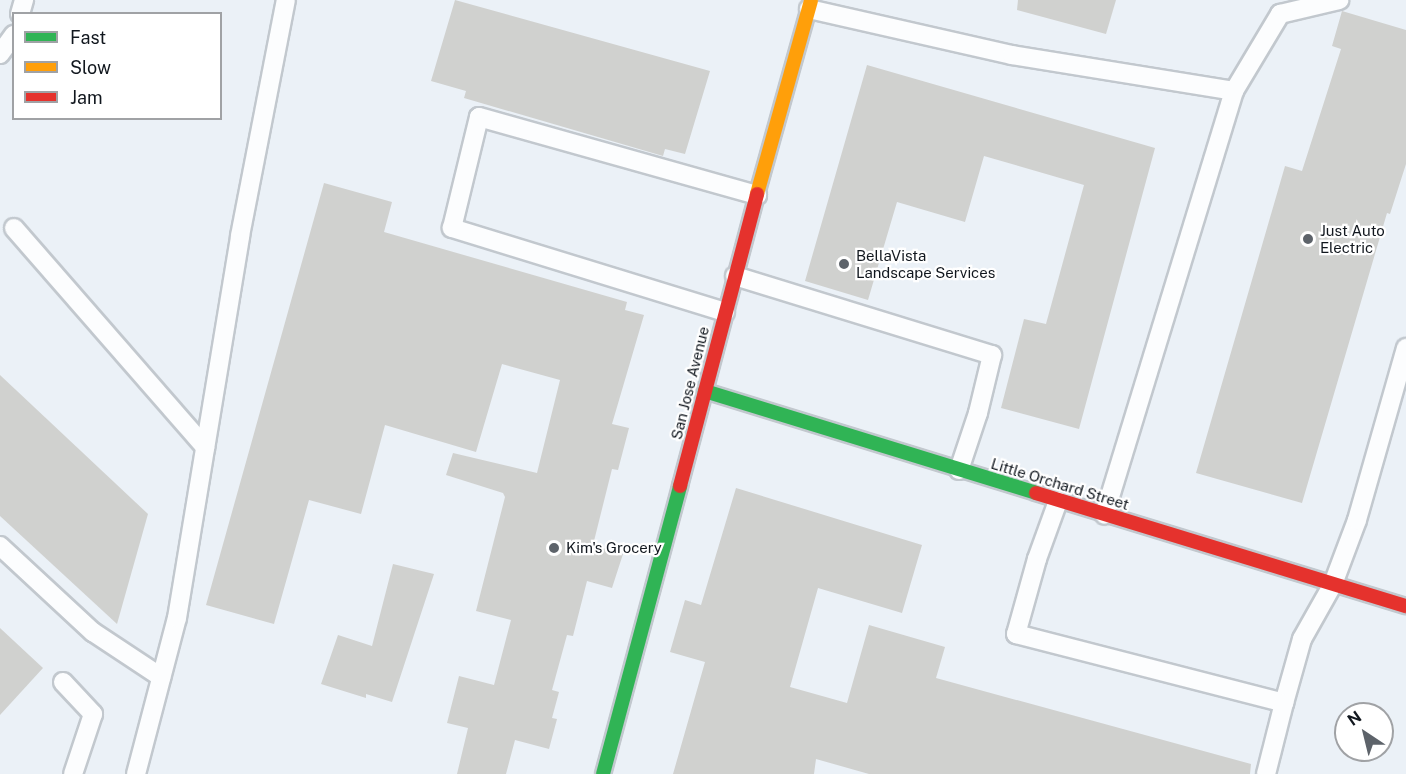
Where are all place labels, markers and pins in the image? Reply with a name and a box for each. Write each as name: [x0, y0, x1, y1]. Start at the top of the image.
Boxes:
place label: Just Auto Electric: [1320, 221, 1385, 256]
marker: Just Auto Electric: [1301, 232, 1315, 246]
place label: BellaVista Landscape Services: [856, 246, 995, 281]
marker: BellaVista Landscape Services: [837, 257, 851, 271]
place label: Kim's Grocery: [566, 539, 662, 557]
marker: Kim's Grocery: [547, 541, 561, 555]

